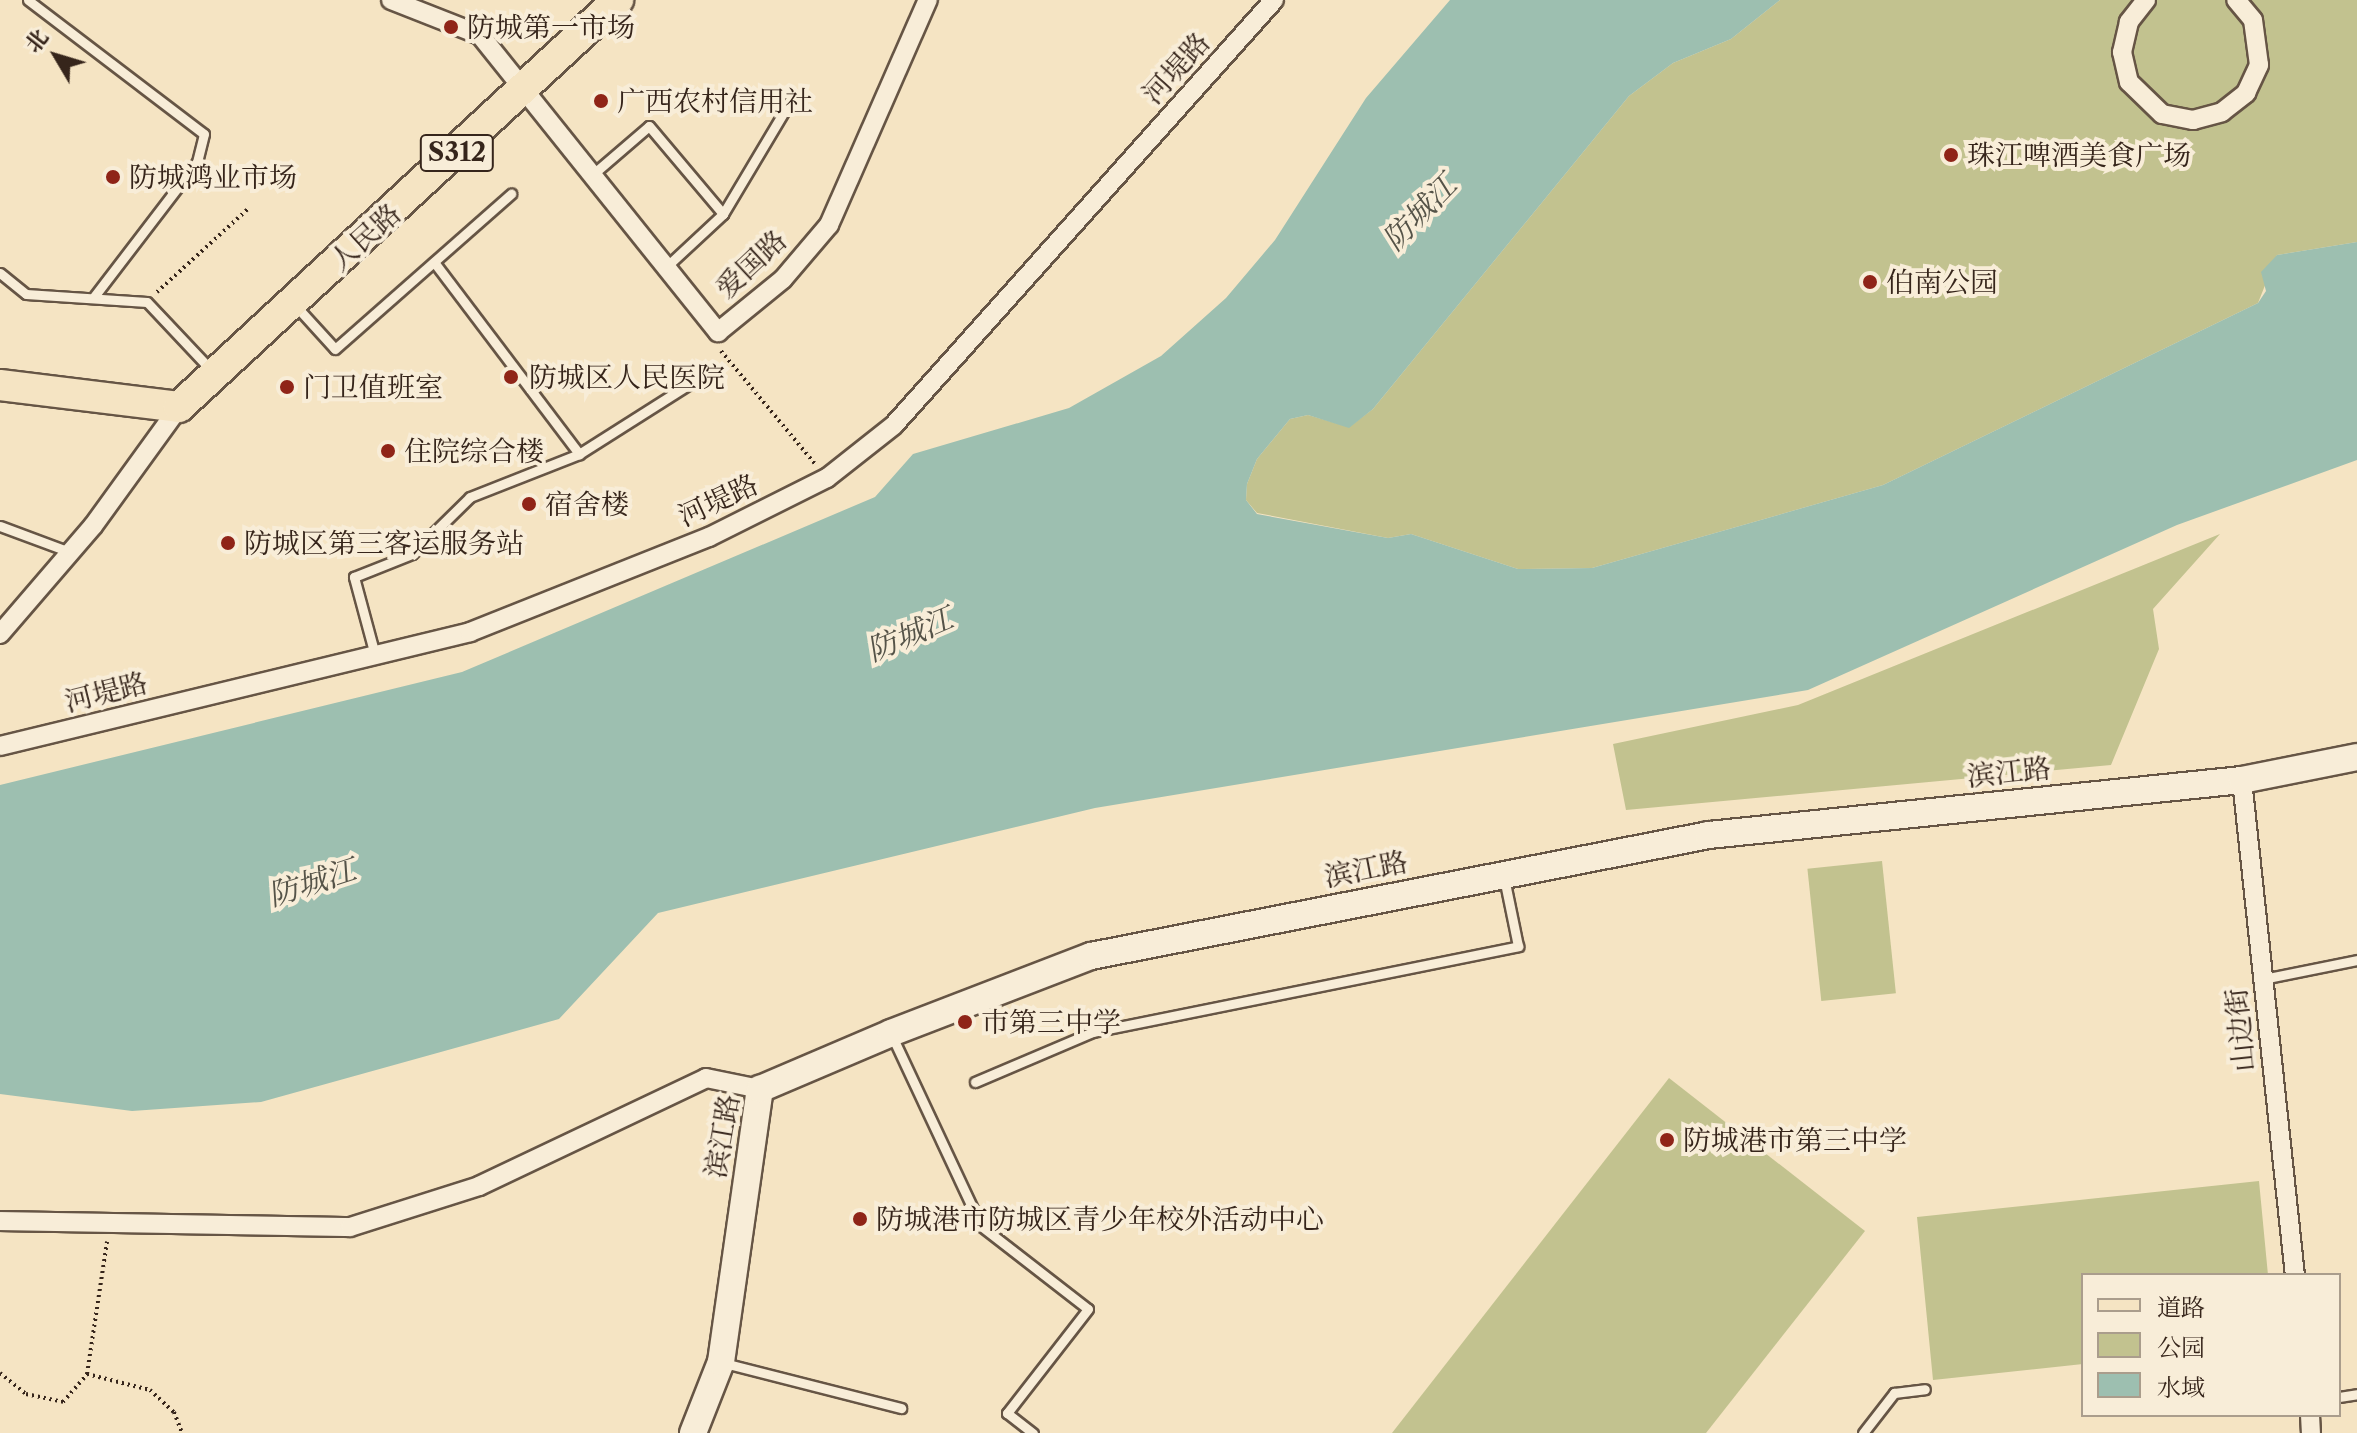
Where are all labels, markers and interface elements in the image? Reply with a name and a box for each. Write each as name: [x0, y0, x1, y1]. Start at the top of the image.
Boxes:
place label: 防城第一市场: [467, 10, 635, 44]
north arrow: [16, 16, 96, 96]
marker: 防城第一市场: [442, 18, 460, 36]
text: 北: [19, 24, 54, 58]
street label: 河堤路: [1135, 26, 1217, 110]
place label: 广西农村信用社: [617, 84, 813, 118]
marker: 广西农村信用社: [592, 92, 610, 110]
road number: S312: [419, 131, 495, 175]
place label: 珠江啤酒美食广场: [1967, 138, 2191, 172]
marker: 珠江啤酒美食广场: [1942, 146, 1960, 164]
place label: 防城鸿业市场: [129, 160, 297, 194]
marker: 防城鸿业市场: [104, 168, 122, 186]
water label: 防城江: [1376, 168, 1464, 258]
street label: 人民路: [323, 196, 407, 278]
street label: 爱国路: [709, 223, 793, 305]
place label: 伯南公园: [1886, 265, 1998, 299]
marker: 伯南公园: [1861, 273, 1879, 291]
place label: 防城区人民医院: [529, 360, 725, 394]
marker: 防城区人民医院: [500, 366, 522, 388]
place label: 门卫值班室: [303, 370, 443, 404]
marker: 门卫值班室: [278, 378, 296, 396]
place label: 住院综合楼: [404, 434, 544, 468]
marker: 住院综合楼: [379, 442, 397, 460]
street label: 河堤路: [673, 467, 763, 533]
place label: 宿舍楼: [545, 487, 629, 521]
marker: 宿舍楼: [520, 495, 538, 513]
place label: 防城区第三客运服务站: [244, 526, 524, 560]
marker: 防城区第三客运服务站: [219, 534, 237, 552]
water label: 防城江: [862, 601, 958, 669]
street label: 河堤路: [61, 666, 151, 718]
street label: 滨江路: [1965, 751, 2053, 793]
street label: 滨江路: [1322, 844, 1410, 894]
water label: 防城江: [264, 852, 360, 914]
street label: 山边街: [2219, 986, 2261, 1074]
place label: 巿第三中学: [981, 1005, 1121, 1039]
marker: 巿第三中学: [956, 1013, 974, 1031]
street label: 滨江路: [698, 1092, 746, 1180]
place label: 防城港市第三中学: [1683, 1123, 1907, 1157]
marker: 防城港市第三中学: [1658, 1131, 1676, 1149]
place label: 防城港市防城区青少年校外活动中心: [876, 1202, 1324, 1236]
marker: 防城港市防城区青少年校外活动中心: [851, 1210, 869, 1228]
legend: [2081, 1273, 2341, 1417]
text: 道路: [2157, 1293, 2205, 1322]
text: 公园: [2157, 1333, 2205, 1362]
text: 水域: [2157, 1373, 2205, 1402]

